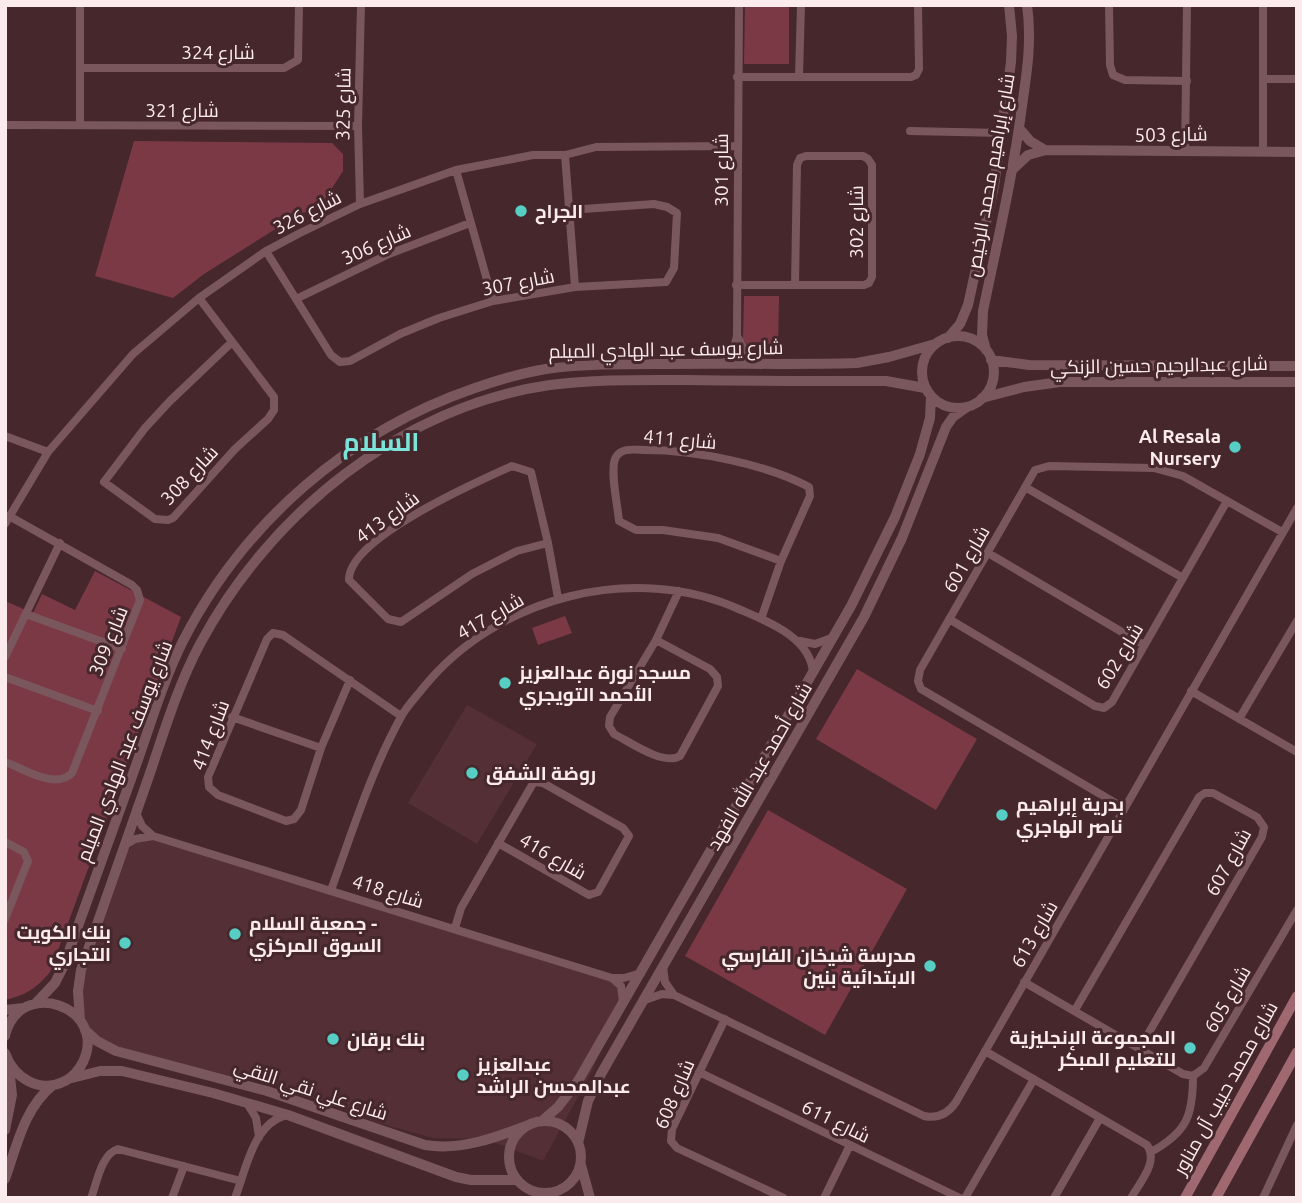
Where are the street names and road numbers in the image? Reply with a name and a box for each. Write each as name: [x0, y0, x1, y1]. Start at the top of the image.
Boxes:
street label: شارع 324: [181, 41, 255, 66]
street label: شارع 325: [331, 67, 358, 141]
street label: شارع إبراهيم محمد الرخيص: [961, 72, 1022, 279]
street label: شارع 321: [145, 99, 219, 124]
street label: شارع 503: [1134, 122, 1208, 149]
street label: شارع 301: [710, 133, 735, 207]
street label: شارع 302: [845, 185, 870, 259]
street label: شارع 326: [269, 186, 346, 241]
street label: شارع 306: [338, 219, 415, 272]
street label: شارع 307: [480, 264, 557, 303]
street label: شارع يوسف عبد الهادي الميلم: [548, 336, 784, 366]
street label: شارع عبدالرحيم حسين الزنكي: [1050, 352, 1268, 382]
street label: شارع 411: [642, 425, 717, 456]
street label: شارع 308: [156, 441, 224, 511]
street label: شارع 413: [351, 487, 425, 550]
street label: شارع 601: [938, 522, 996, 598]
street label: شارع 417: [453, 588, 529, 646]
street label: شارع 309: [84, 603, 135, 680]
street label: شارع 602: [1091, 619, 1150, 695]
street label: شارع يوسف عبد الهادي الميلم: [72, 637, 180, 866]
street label: شارع أحمد عبد الله الفهد: [701, 678, 819, 855]
street label: شارع 414: [187, 697, 236, 774]
street label: شارع 607: [1201, 825, 1258, 901]
street label: شارع 416: [514, 828, 590, 886]
street label: شارع 418: [349, 870, 426, 915]
street label: شارع 613: [1006, 897, 1064, 973]
street label: شارع 605: [1199, 962, 1257, 1038]
street label: شارع محمد حبيب آل مناور: [1168, 998, 1284, 1181]
street label: شارع علي نقي النقي: [230, 1054, 390, 1128]
street label: شارع 608: [650, 1056, 701, 1133]
street label: شارع 611: [797, 1095, 874, 1150]

